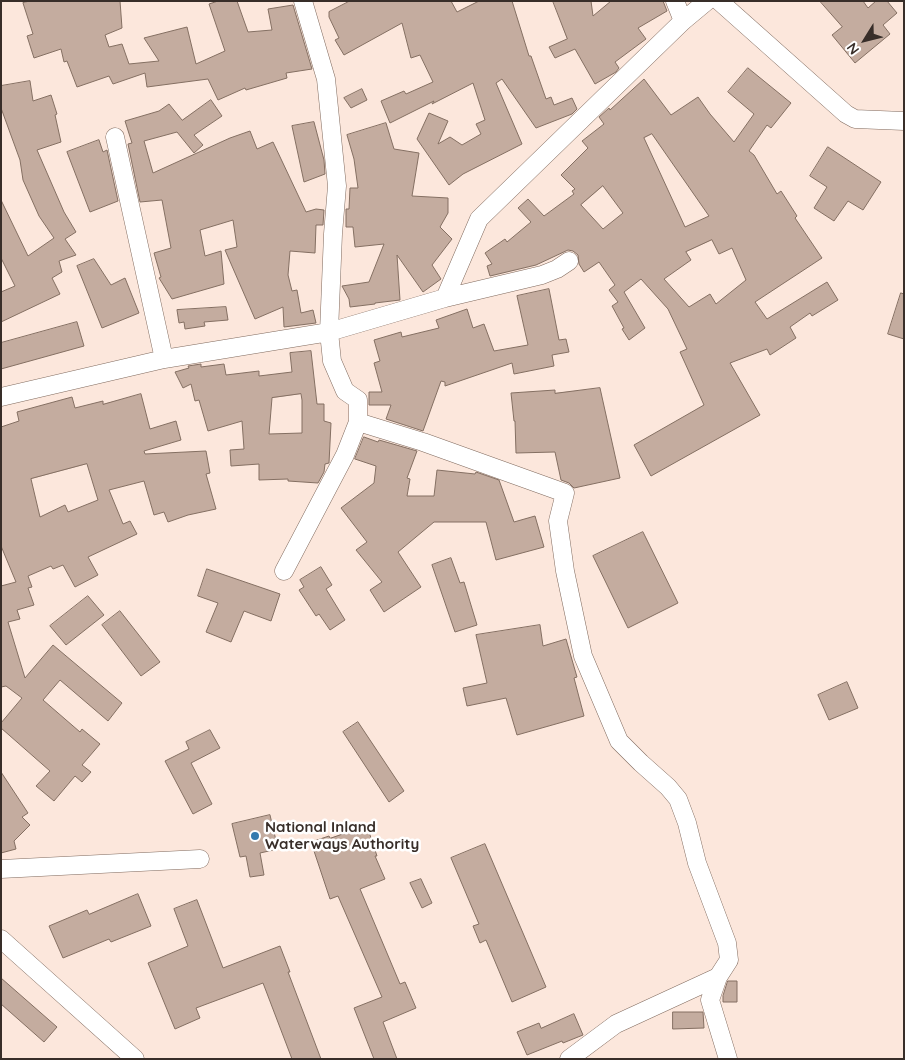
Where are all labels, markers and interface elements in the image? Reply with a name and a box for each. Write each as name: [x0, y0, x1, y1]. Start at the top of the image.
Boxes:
north arrow: [840, 15, 890, 65]
text: N: [843, 39, 863, 58]
place label: National Inland Waterways Authority: [265, 818, 419, 853]
marker: National Inland Waterways Authority: [249, 830, 261, 842]

